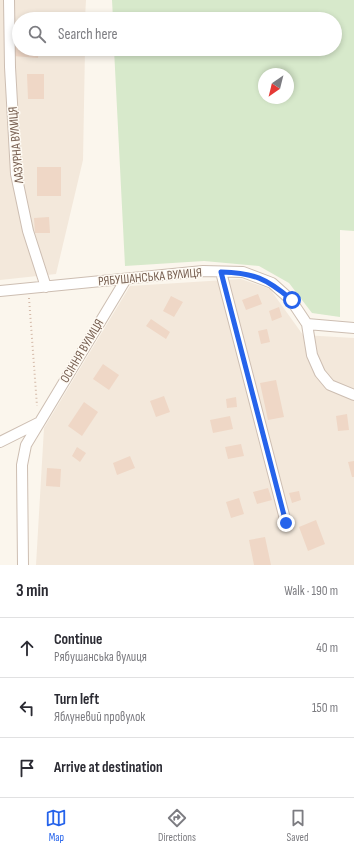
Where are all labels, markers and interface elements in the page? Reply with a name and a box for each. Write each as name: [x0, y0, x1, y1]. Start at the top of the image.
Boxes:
search box: [12, 12, 342, 56]
icon: search: [26, 23, 48, 45]
text: Search here: [58, 25, 118, 44]
north arrow: [258, 68, 294, 104]
street label: ЛАЗУРНА ВУЛИЦЯ: [5, 106, 27, 185]
street label: РЯБУШАНСЬКА ВУЛИЦЯ: [97, 264, 203, 290]
route start: [283, 291, 301, 309]
street label: ОСІННЯ ВУЛИЦЯ: [57, 316, 107, 386]
route end: [277, 514, 295, 532]
text: 3 min: [16, 581, 49, 601]
text: Walk · 190 m: [284, 583, 338, 599]
text: Continue: [54, 630, 103, 649]
icon: ahead: [16, 637, 38, 659]
text: 40 m: [316, 640, 338, 656]
text: Рябушанська вулиця: [54, 649, 147, 665]
text: Turn left: [54, 690, 99, 709]
icon: left: [16, 697, 38, 719]
text: 150 m: [312, 700, 338, 716]
text: Яблуневий провулок: [54, 709, 145, 725]
icon: arrive: [16, 757, 38, 779]
text: Arrive at destination: [54, 758, 163, 777]
tab: Map: [45, 807, 67, 844]
tab: Directions: [158, 807, 196, 844]
tab: Saved: [287, 807, 309, 844]

